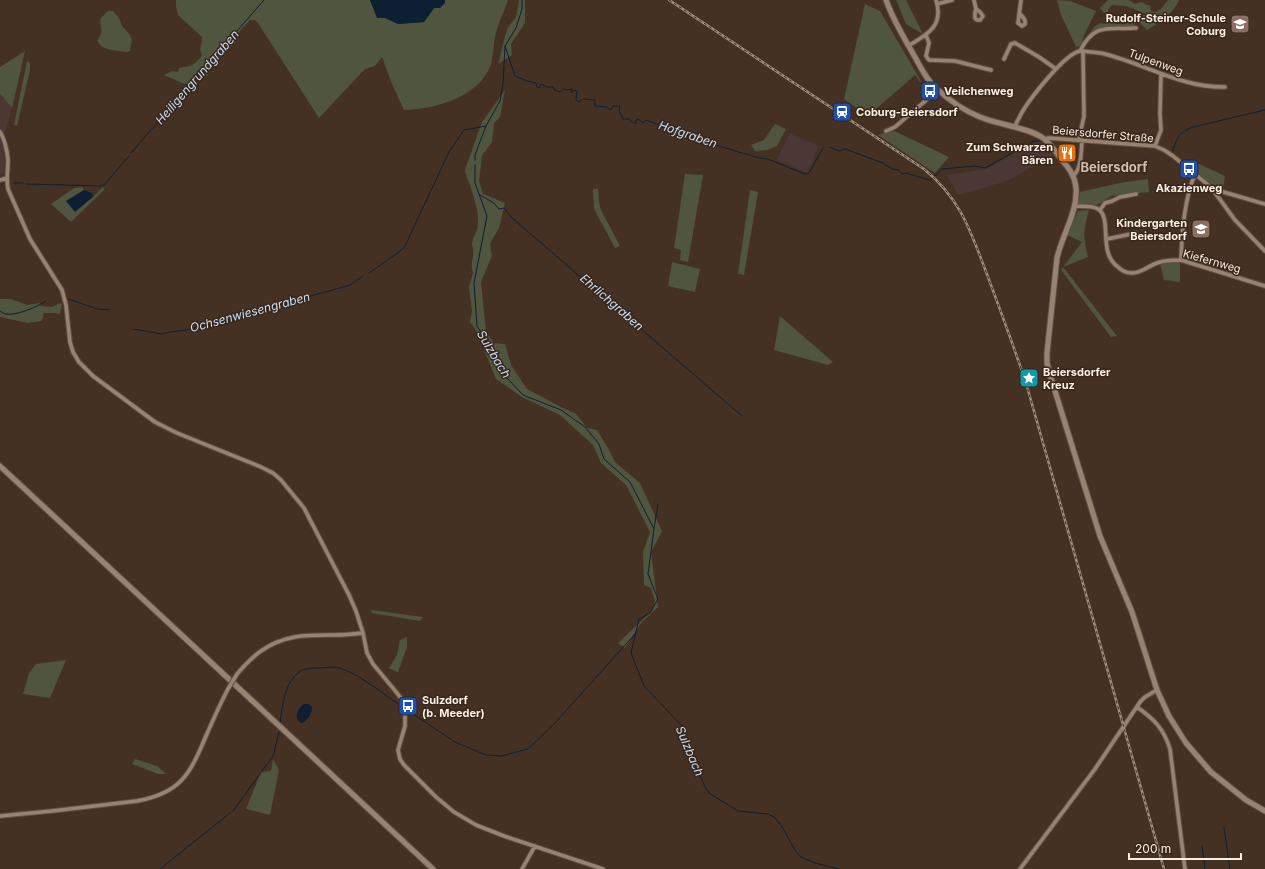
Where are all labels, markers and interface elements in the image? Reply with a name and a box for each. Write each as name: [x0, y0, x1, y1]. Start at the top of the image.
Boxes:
place label: Rudolf-Steiner-Schule Coburg: [1106, 11, 1226, 38]
school or university icon: Rudolf-Steiner-Schule Coburg: [1229, 13, 1251, 35]
water label: Heiligengrundgraben: [152, 27, 242, 127]
street label: Tulpenweg: [1127, 46, 1185, 78]
bus stop icon: Veilchenweg: [919, 80, 941, 102]
place label: Veilchenweg: [944, 84, 1014, 98]
station icon: Coburg-Beiersdorf: [831, 101, 853, 123]
place label: Coburg-Beiersdorf: [856, 105, 958, 119]
water label: Hofgraben: [657, 117, 719, 151]
street label: Beiersdorfer Straße: [1052, 123, 1154, 145]
place label: Zum Schwarzen Bären: [966, 140, 1053, 167]
restaurant icon: Zum Schwarzen Bären: [1056, 142, 1078, 164]
bus stop icon: Akazienweg: [1178, 158, 1200, 180]
district label: Beiersdorf: [1080, 159, 1148, 175]
place label: Akazienweg: [1156, 181, 1222, 195]
place label: Kindergarten Beiersdorf: [1116, 216, 1188, 243]
school or university icon: Kindergarten Beiersdorf: [1190, 218, 1212, 240]
street label: Kiefernweg: [1181, 246, 1243, 276]
water label: Ehrlichgraben: [577, 270, 647, 334]
water label: Ochsenwiesengraben: [188, 289, 312, 335]
water label: Sulzbach: [474, 327, 514, 381]
place label: Beiersdorfer Kreuz: [1043, 365, 1111, 392]
place icon: Beiersdorfer Kreuz: [1018, 367, 1040, 389]
place label: Sulzdorf (b. Meeder): [422, 693, 485, 720]
bus stop icon: Sulzdorf (b. Meeder): [397, 695, 419, 717]
water label: Sulzbach: [673, 724, 707, 778]
scale bar: [1129, 835, 1241, 861]
text: 200 m: [1135, 841, 1171, 856]

